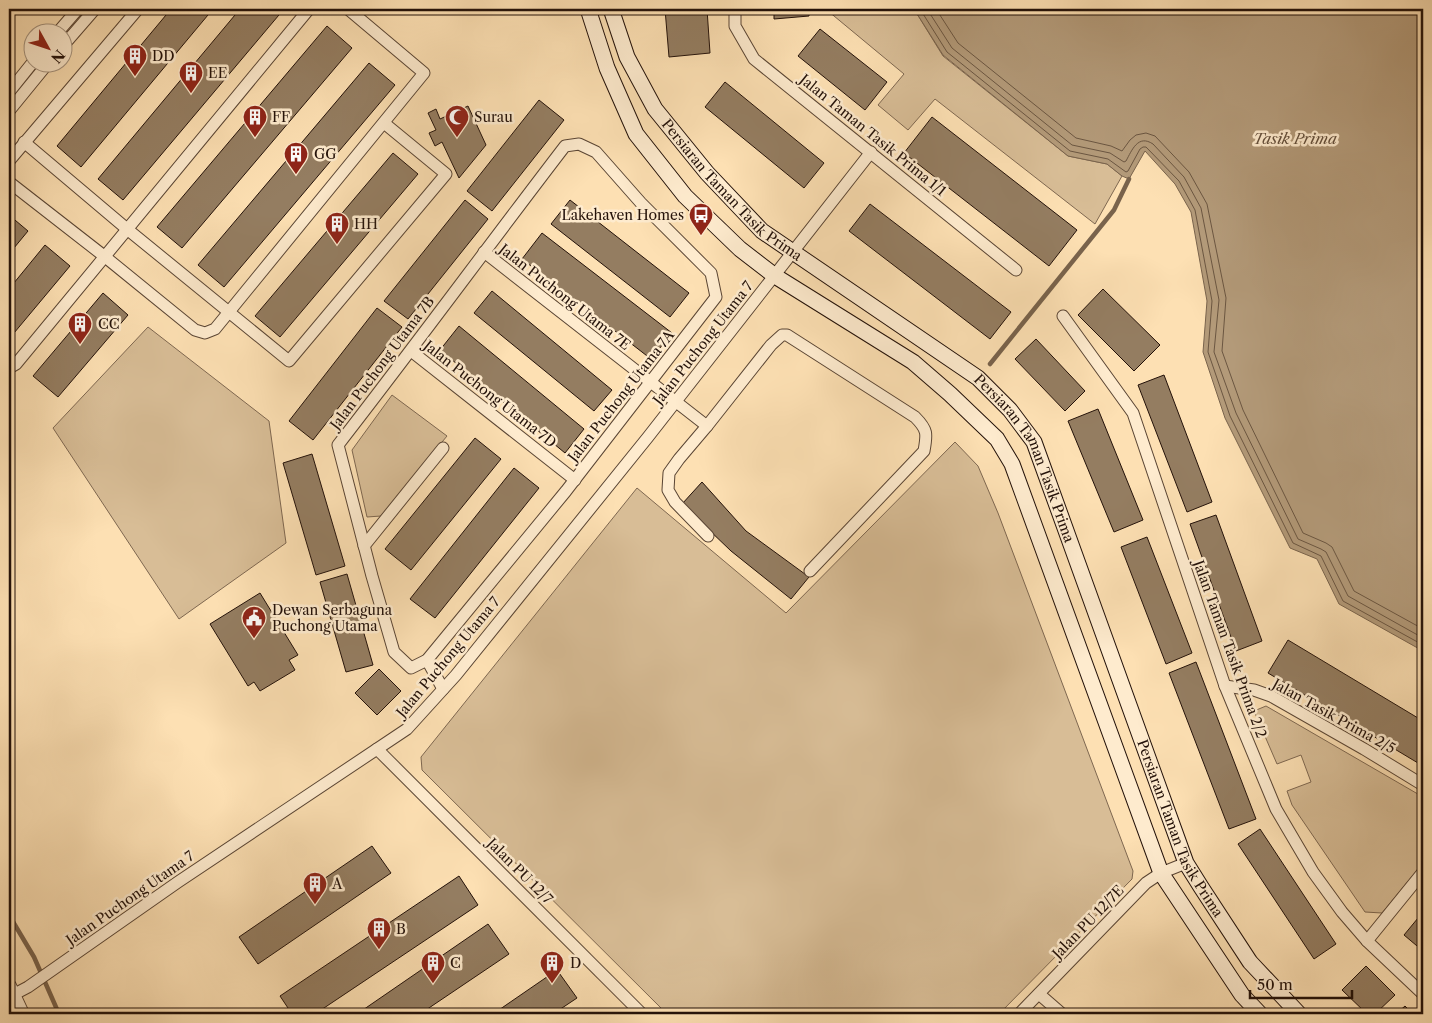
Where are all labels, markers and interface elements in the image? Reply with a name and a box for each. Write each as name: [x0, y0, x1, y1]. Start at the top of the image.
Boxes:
north arrow: [22, 22, 72, 72]
building icon: DD: [122, 43, 148, 77]
text: N: [47, 46, 69, 67]
place label: DD: [152, 47, 175, 65]
building icon: EE: [178, 60, 204, 94]
place label: EE: [208, 64, 227, 82]
street label: Jalan Taman Tasik Prima 1/1: [794, 69, 950, 200]
building icon: FF: [242, 104, 268, 138]
mosque icon: Surau: [444, 104, 470, 138]
place label: FF: [272, 108, 290, 126]
place label: Surau: [474, 108, 513, 126]
street label: Persiaran Taman Tasik Prima: [658, 116, 806, 265]
water label: Tasik Prima: [1253, 129, 1337, 148]
building icon: GG: [283, 141, 309, 175]
place label: GG: [314, 145, 337, 163]
bus stop icon: Lakehaven Homes: [688, 202, 714, 236]
place label: Lakehaven Homes: [562, 206, 684, 224]
building icon: HH: [324, 211, 350, 245]
place label: HH: [354, 215, 378, 233]
street label: Jalan Puchong Utama 7E: [494, 239, 634, 354]
street label: Jalan Puchong Utama 7: [648, 277, 757, 410]
street label: Jalan Puchong Utama 7B: [325, 293, 438, 435]
building icon: CC: [67, 311, 93, 345]
place label: CC: [98, 315, 120, 333]
street label: Jalan Puchong Utama 7A: [563, 326, 678, 467]
street label: Jalan Puchong Utama 7D: [418, 335, 560, 451]
street label: Persiaran Taman Tasik Prima: [970, 370, 1079, 545]
street label: Jalan Taman Tasik Prima 2/2: [1189, 556, 1271, 740]
street label: Jalan Puchong Utama 7: [391, 593, 504, 723]
place label: Dewan Serbaguna Puchong Utama: [272, 601, 393, 635]
public building icon: Dewan Serbaguna Puchong Utama: [241, 605, 267, 639]
street label: Jalan Tasik Prima 2/5: [1267, 674, 1399, 757]
street label: Persiaran Taman Tasik Prima: [1133, 737, 1228, 921]
street label: Jalan PU 12/7: [482, 833, 557, 908]
street label: Jalan Puchong Utama 7: [61, 847, 198, 950]
building icon: A: [302, 871, 328, 905]
place label: A: [331, 875, 343, 893]
street label: Jalan PU 12/7E: [1047, 881, 1128, 964]
building icon: B: [366, 916, 392, 950]
place label: B: [396, 920, 406, 938]
building icon: C: [420, 950, 446, 984]
building icon: D: [539, 950, 565, 984]
place label: C: [450, 954, 461, 972]
place label: D: [570, 954, 581, 972]
scale bar: [1250, 968, 1352, 1000]
text: 50 m: [1257, 975, 1293, 994]

